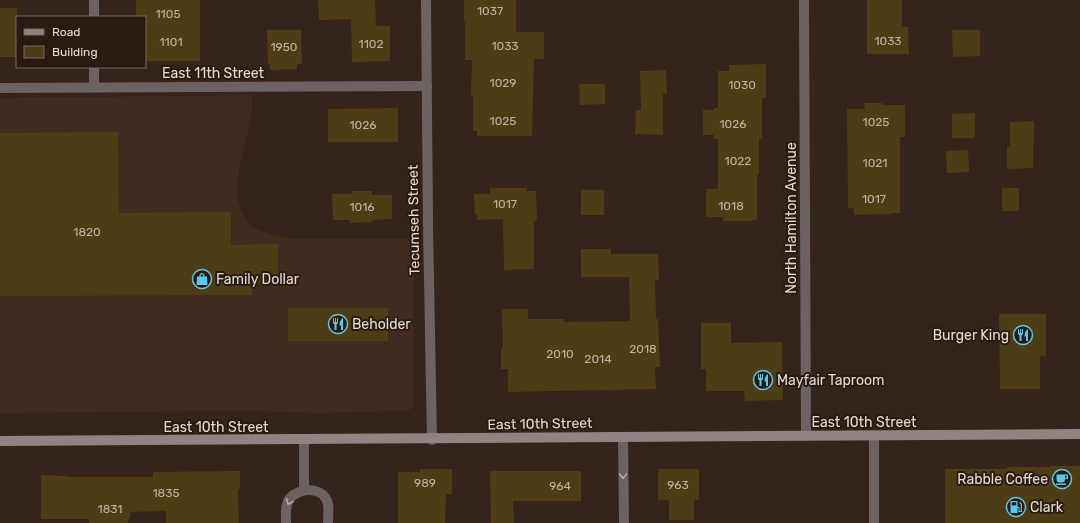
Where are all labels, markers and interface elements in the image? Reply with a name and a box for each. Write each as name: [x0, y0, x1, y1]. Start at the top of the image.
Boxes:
house number: 1037: [477, 4, 503, 18]
house number: 1105: [155, 7, 181, 21]
legend: [16, 16, 146, 68]
text: Road: [52, 25, 80, 39]
house number: 1033: [874, 34, 902, 48]
house number: 1101: [159, 35, 183, 49]
house number: 1102: [359, 37, 383, 51]
house number: 1033: [491, 39, 519, 53]
house number: 1950: [270, 40, 298, 54]
text: Building: [52, 45, 98, 59]
street label: East 11th Street: [162, 65, 265, 82]
house number: 1029: [490, 76, 516, 90]
house number: 1030: [728, 78, 756, 92]
house number: 1025: [490, 114, 516, 128]
house number: 1025: [863, 115, 889, 129]
house number: 1026: [719, 117, 747, 131]
house number: 1026: [349, 118, 377, 132]
street label: North Hamilton Avenue: [783, 142, 800, 294]
house number: 1022: [725, 154, 751, 168]
house number: 1021: [863, 156, 887, 170]
street label: Tecumseh Street: [405, 164, 423, 275]
house number: 1017: [862, 192, 886, 206]
house number: 1017: [493, 197, 517, 211]
house number: 1018: [718, 199, 744, 213]
house number: 1016: [349, 200, 375, 214]
house number: 1820: [73, 225, 101, 239]
shop icon: Family Dollar: [191, 268, 213, 290]
place label: Family Dollar: [216, 271, 300, 288]
restaurant icon: Beholder: [327, 313, 349, 335]
place label: Beholder: [352, 316, 411, 333]
restaurant icon: Burger King: [1012, 324, 1034, 346]
place label: Burger King: [933, 327, 1009, 344]
house number: 2018: [629, 342, 657, 356]
house number: 2010: [546, 347, 574, 361]
house number: 2014: [584, 352, 612, 366]
restaurant icon: Mayfair Taproom: [752, 369, 774, 391]
place label: Mayfair Taproom: [777, 372, 885, 389]
street label: East 10th Street: [811, 414, 917, 431]
street label: East 10th Street: [487, 415, 593, 433]
street label: East 10th Street: [163, 419, 269, 436]
cafe icon: Rabble Coffee: [1051, 468, 1073, 490]
place label: Rabble Coffee: [957, 471, 1048, 488]
one-way arrow: [619, 473, 627, 479]
house number: 989: [414, 476, 436, 490]
house number: 963: [667, 478, 689, 492]
house number: 964: [549, 479, 571, 493]
house number: 1835: [152, 486, 180, 500]
fuel station icon: Clark: [1005, 496, 1027, 518]
one-way arrow: [286, 498, 294, 506]
place label: Clark: [1030, 499, 1064, 516]
house number: 1831: [98, 502, 122, 516]

